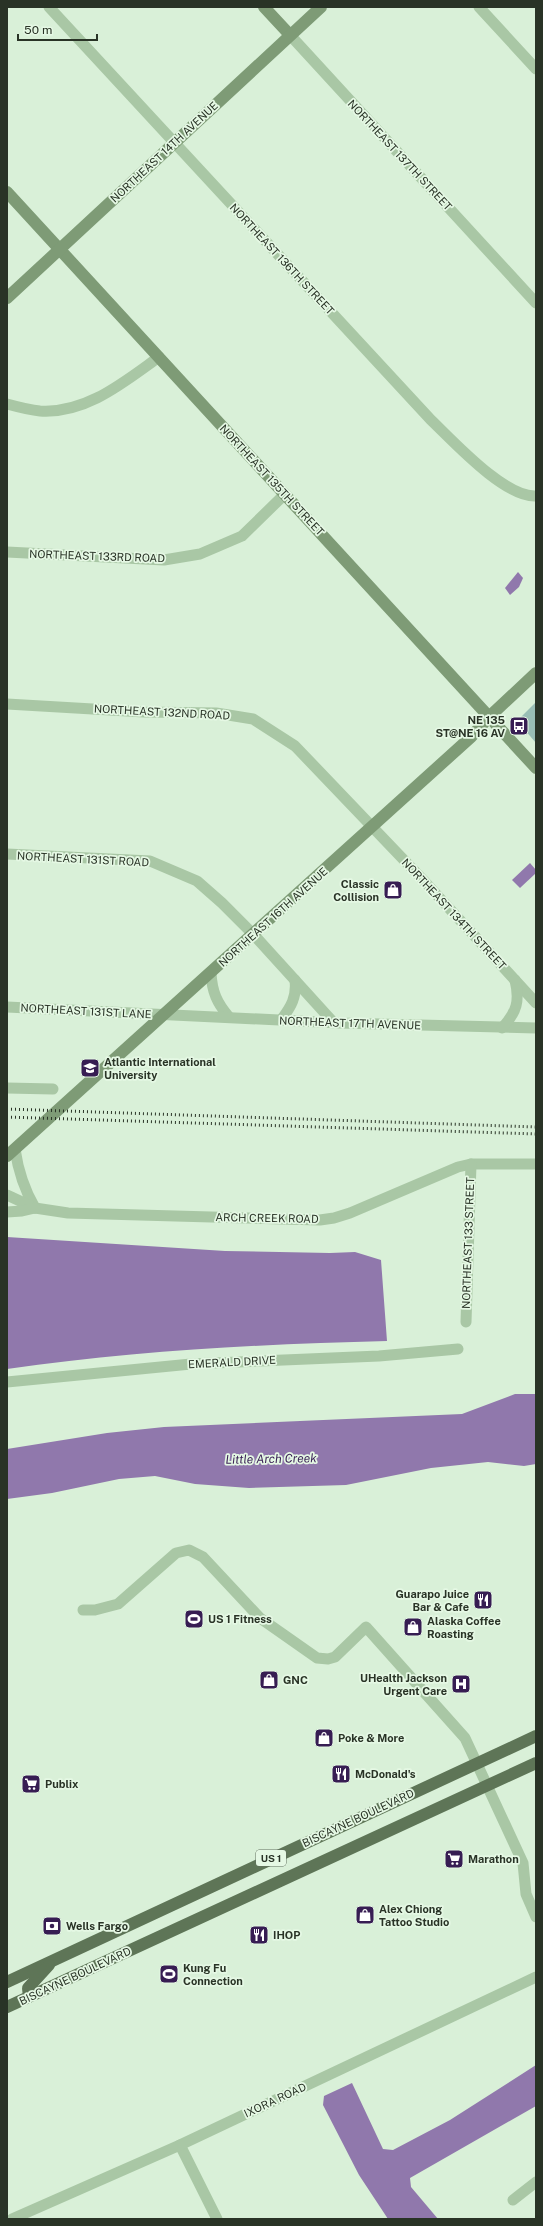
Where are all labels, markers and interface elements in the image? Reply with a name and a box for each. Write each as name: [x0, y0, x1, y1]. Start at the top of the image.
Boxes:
scale bar: [18, 16, 97, 42]
text: 50 m: [24, 23, 52, 37]
street label: NORTHEAST 137TH STREET: [346, 97, 455, 213]
street label: NORTHEAST 14TH AVENUE: [108, 99, 220, 205]
street label: NORTHEAST 136TH STREET: [228, 201, 337, 317]
street label: NORTHEAST 135TH STREET: [217, 422, 327, 538]
street label: NORTHEAST 133RD ROAD: [29, 548, 165, 564]
street label: NORTHEAST 132ND ROAD: [94, 702, 231, 722]
place label: NE 135 ST@NE 16 AV: [435, 714, 505, 739]
bus stop icon: NE 135 ST@NE 16 AV: [508, 715, 530, 737]
street label: NORTHEAST 131ST ROAD: [17, 850, 150, 868]
street label: NORTHEAST 134TH STREET: [400, 856, 509, 972]
street label: NORTHEAST 16TH AVENUE: [216, 865, 330, 969]
place label: Classic Collision: [333, 878, 379, 903]
shop icon: Classic Collision: [382, 879, 404, 901]
street label: NORTHEAST 131ST LANE: [20, 1002, 152, 1020]
street label: NORTHEAST 17TH AVENUE: [279, 1015, 421, 1031]
place label: Atlantic International University: [104, 1056, 216, 1081]
school or university icon: Atlantic International University: [79, 1057, 101, 1079]
street label: NORTHEAST 133 STREET: [460, 1176, 476, 1309]
street label: ARCH CREEK ROAD: [215, 1211, 319, 1225]
street label: EMERALD DRIVE: [188, 1354, 276, 1370]
water label: Little Arch Creek: [225, 1451, 317, 1467]
place label: Guarapo Juice Bar & Cafe: [396, 1588, 469, 1613]
restaurant icon: Guarapo Juice Bar & Cafe: [472, 1589, 494, 1611]
sports icon: US 1 Fitness: [183, 1608, 205, 1630]
place label: US 1 Fitness: [208, 1613, 272, 1625]
place label: Alaska Coffee Roasting: [427, 1615, 501, 1640]
shop icon: Alaska Coffee Roasting: [402, 1616, 424, 1638]
shop icon: GNC: [258, 1669, 280, 1691]
place label: UHealth Jackson Urgent Care: [360, 1672, 447, 1697]
hospital icon: UHealth Jackson Urgent Care: [450, 1673, 472, 1695]
place label: GNC: [283, 1674, 308, 1686]
shop icon: Poke & More: [313, 1727, 335, 1749]
place label: Poke & More: [338, 1732, 404, 1744]
restaurant icon: McDonald's: [330, 1763, 352, 1785]
place label: McDonald's: [355, 1768, 416, 1780]
supermarket icon: Publix: [20, 1773, 42, 1795]
place label: Publix: [45, 1778, 79, 1790]
street label: BISCAYNE BOULEVARD: [300, 1787, 416, 1849]
supermarket icon: Marathon: [443, 1848, 465, 1870]
road number: US 1: [256, 1850, 286, 1866]
place label: Marathon: [468, 1853, 519, 1865]
place label: Alex Chiong Tattoo Studio: [379, 1903, 449, 1928]
shop icon: Alex Chiong Tattoo Studio: [354, 1904, 376, 1926]
bank icon: Wells Fargo: [41, 1915, 63, 1937]
place label: Wells Fargo: [66, 1920, 128, 1932]
restaurant icon: IHOP: [248, 1924, 270, 1946]
place label: IHOP: [273, 1929, 300, 1941]
street label: BISCAYNE BOULEVARD: [17, 1945, 133, 2007]
place label: Kung Fu Connection: [183, 1962, 243, 1987]
sports icon: Kung Fu Connection: [158, 1963, 180, 1985]
street label: IXORA ROAD: [242, 2080, 308, 2120]

